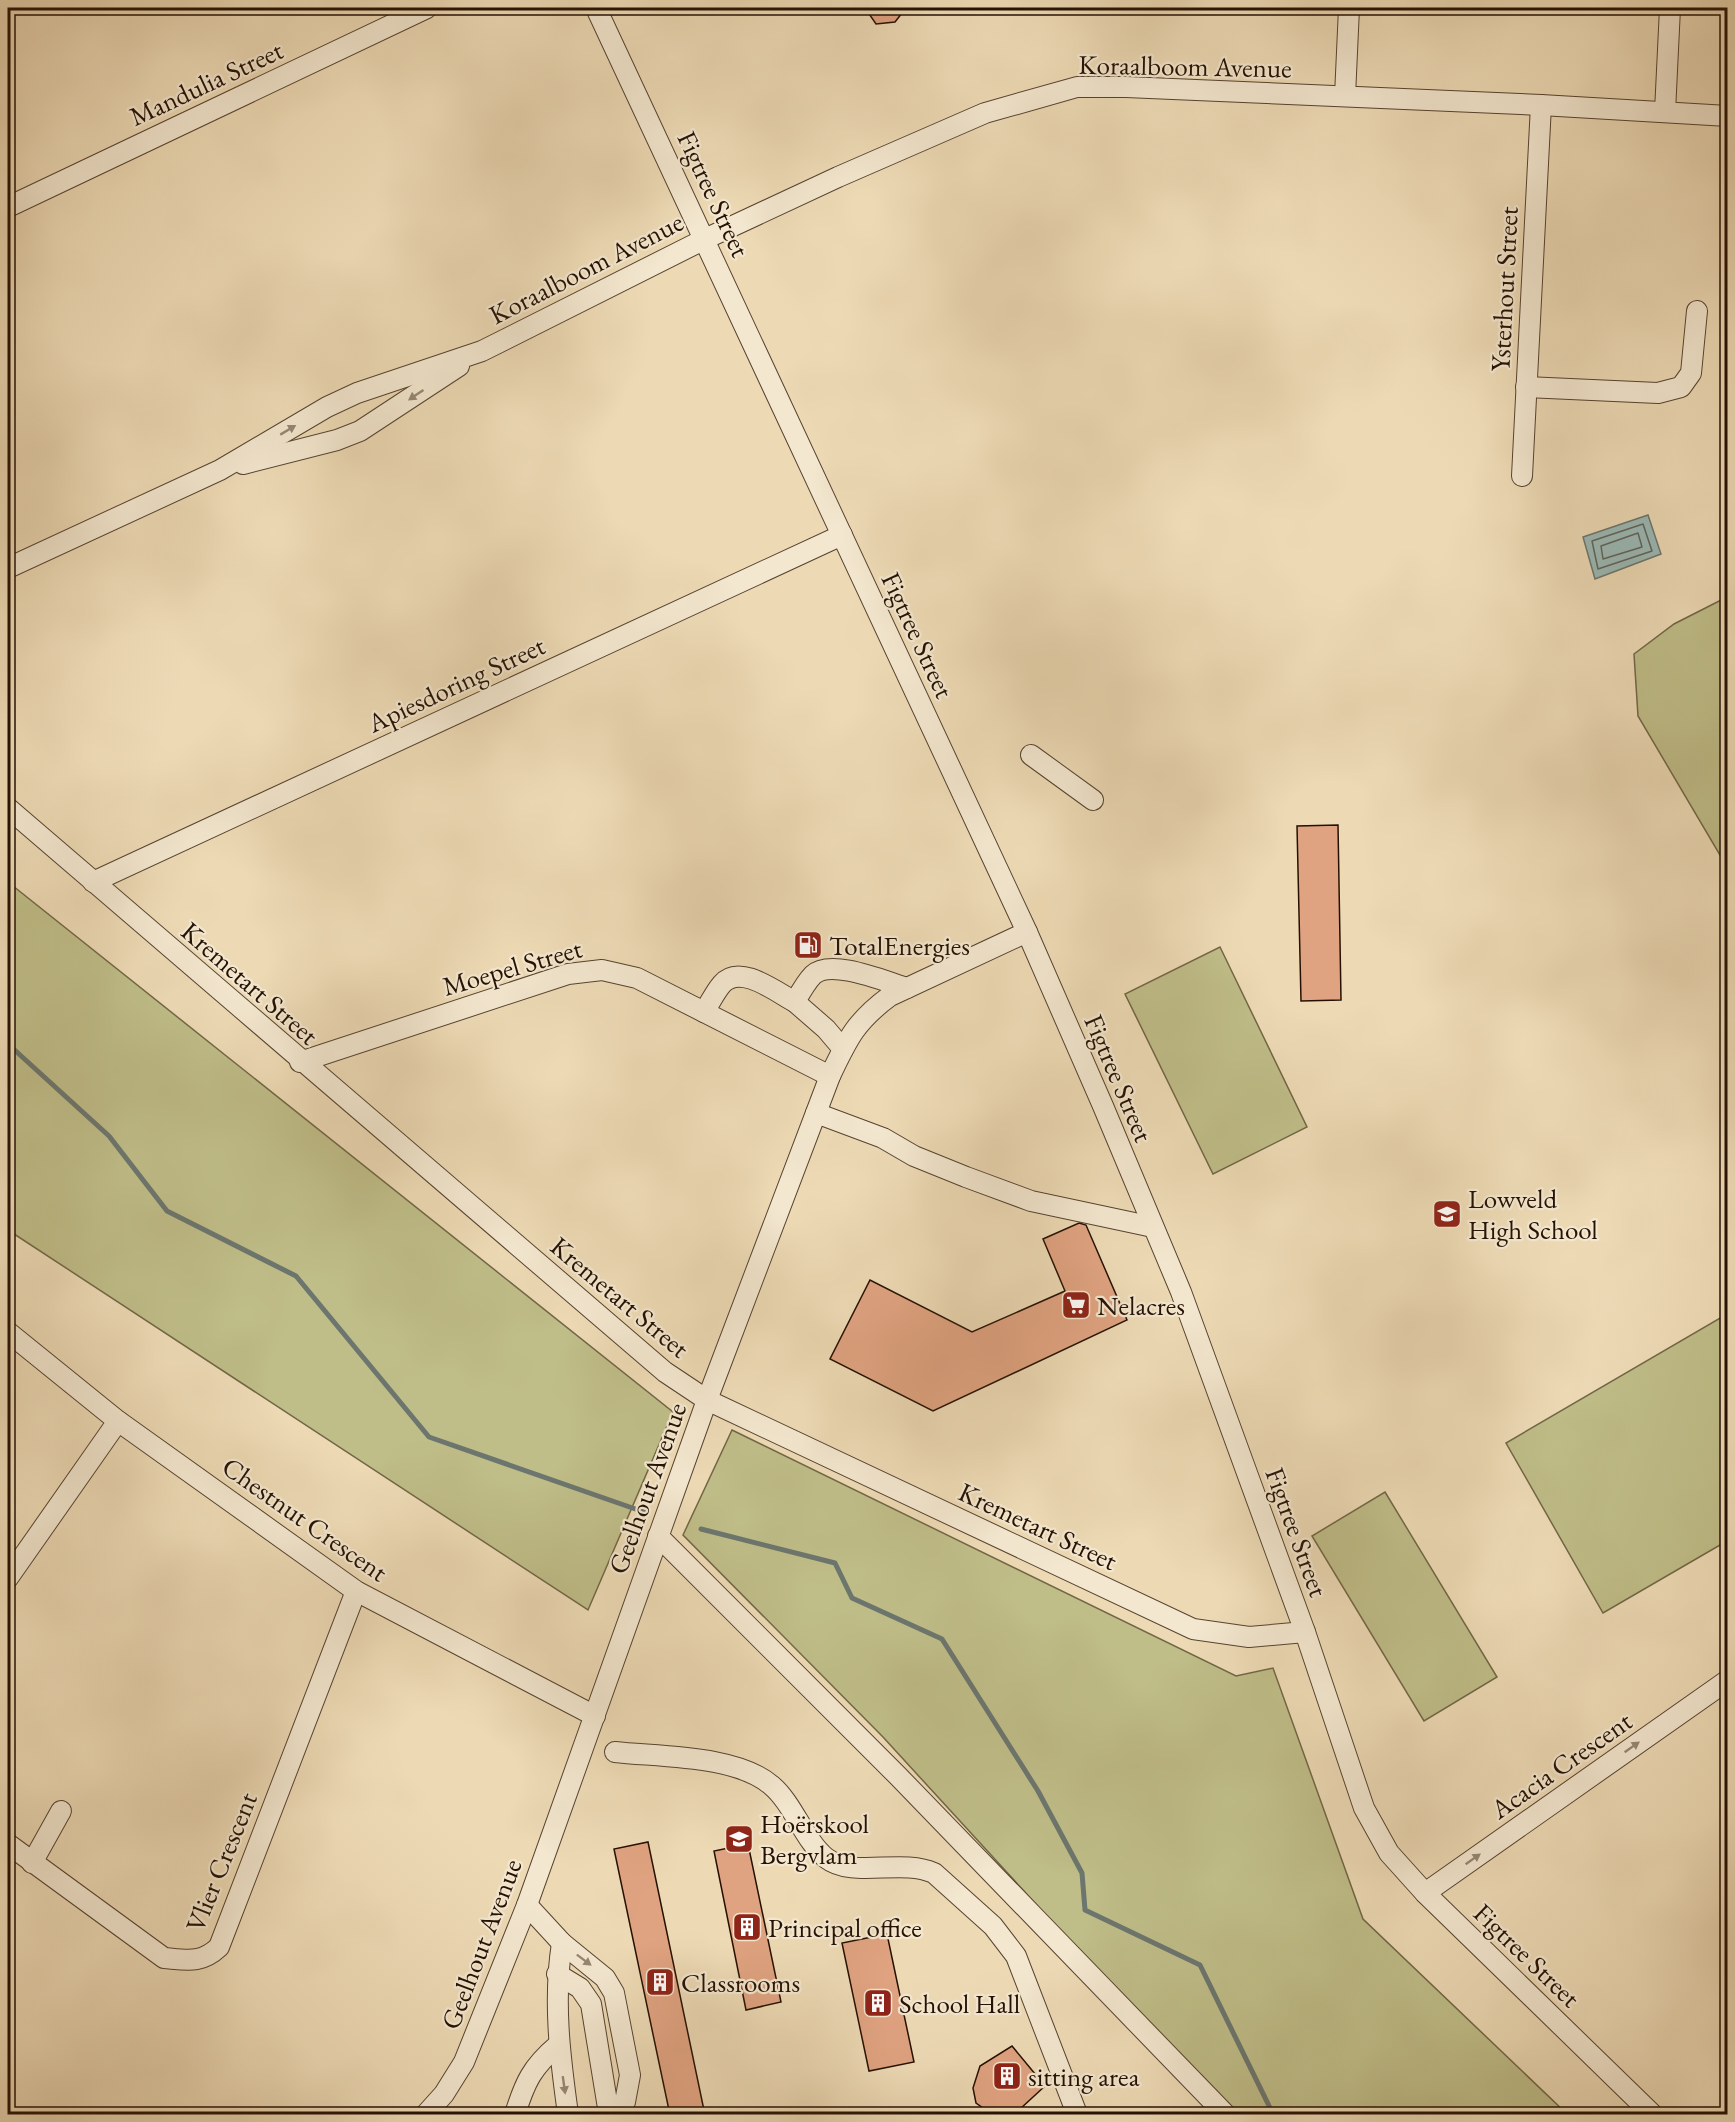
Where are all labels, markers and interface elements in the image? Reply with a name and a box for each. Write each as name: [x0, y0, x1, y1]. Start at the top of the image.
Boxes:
street label: Mandulia Street: [124, 32, 289, 134]
street label: Koraalboom Avenue: [1078, 47, 1292, 85]
street label: Figtree Street: [670, 125, 759, 263]
street label: Koraalboom Avenue: [483, 204, 689, 332]
street label: Ysterhout Street: [1482, 205, 1526, 372]
one-way arrow: [408, 389, 424, 400]
one-way arrow: [280, 424, 296, 435]
street label: Figtree Street: [874, 566, 963, 704]
street label: Apiesdoring Street: [361, 627, 551, 741]
street label: Kremetart Street: [174, 914, 326, 1053]
place label: TotalEnergies: [829, 928, 970, 963]
fuel station icon: TotalEnergies: [792, 929, 824, 961]
street label: Moepel Street: [438, 930, 586, 1004]
street label: Figtree Street: [1076, 1009, 1162, 1148]
place label: Lowveld High School: [1468, 1181, 1598, 1247]
school or university icon: Lowveld High School: [1431, 1198, 1463, 1230]
street label: Kremetart Street: [543, 1229, 697, 1366]
place label: Nelacres: [1097, 1288, 1185, 1323]
supermarket icon: Nelacres: [1060, 1289, 1092, 1321]
street label: Geelhout Avenue: [600, 1398, 694, 1578]
street label: Chestnut Crescent: [215, 1449, 395, 1589]
street label: Figtree Street: [1257, 1462, 1337, 1602]
street label: Kremetart Street: [953, 1474, 1123, 1578]
street label: Acacia Crescent: [1483, 1703, 1639, 1827]
one-way arrow: [1624, 1741, 1640, 1753]
street label: Vlier Crescent: [177, 1787, 265, 1937]
place label: Hoërskool Bergvlam: [760, 1806, 869, 1872]
school or university icon: Hoërskool Bergvlam: [723, 1823, 755, 1855]
one-way arrow: [1464, 1853, 1480, 1865]
street label: Geelhout Avenue: [432, 1854, 530, 2034]
street label: Figtree Street: [1466, 1895, 1588, 2015]
place label: Principal office: [768, 1910, 922, 1945]
building icon: Principal office: [731, 1911, 763, 1943]
one-way arrow: [576, 1954, 592, 1966]
place label: Classrooms: [681, 1965, 800, 2000]
building icon: Classrooms: [644, 1966, 676, 1998]
place label: School Hall: [899, 1986, 1020, 2021]
building icon: School Hall: [862, 1987, 894, 2019]
place label: sitting area: [1028, 2059, 1140, 2094]
building icon: sitting area: [991, 2060, 1023, 2092]
one-way arrow: [560, 2075, 569, 2094]

